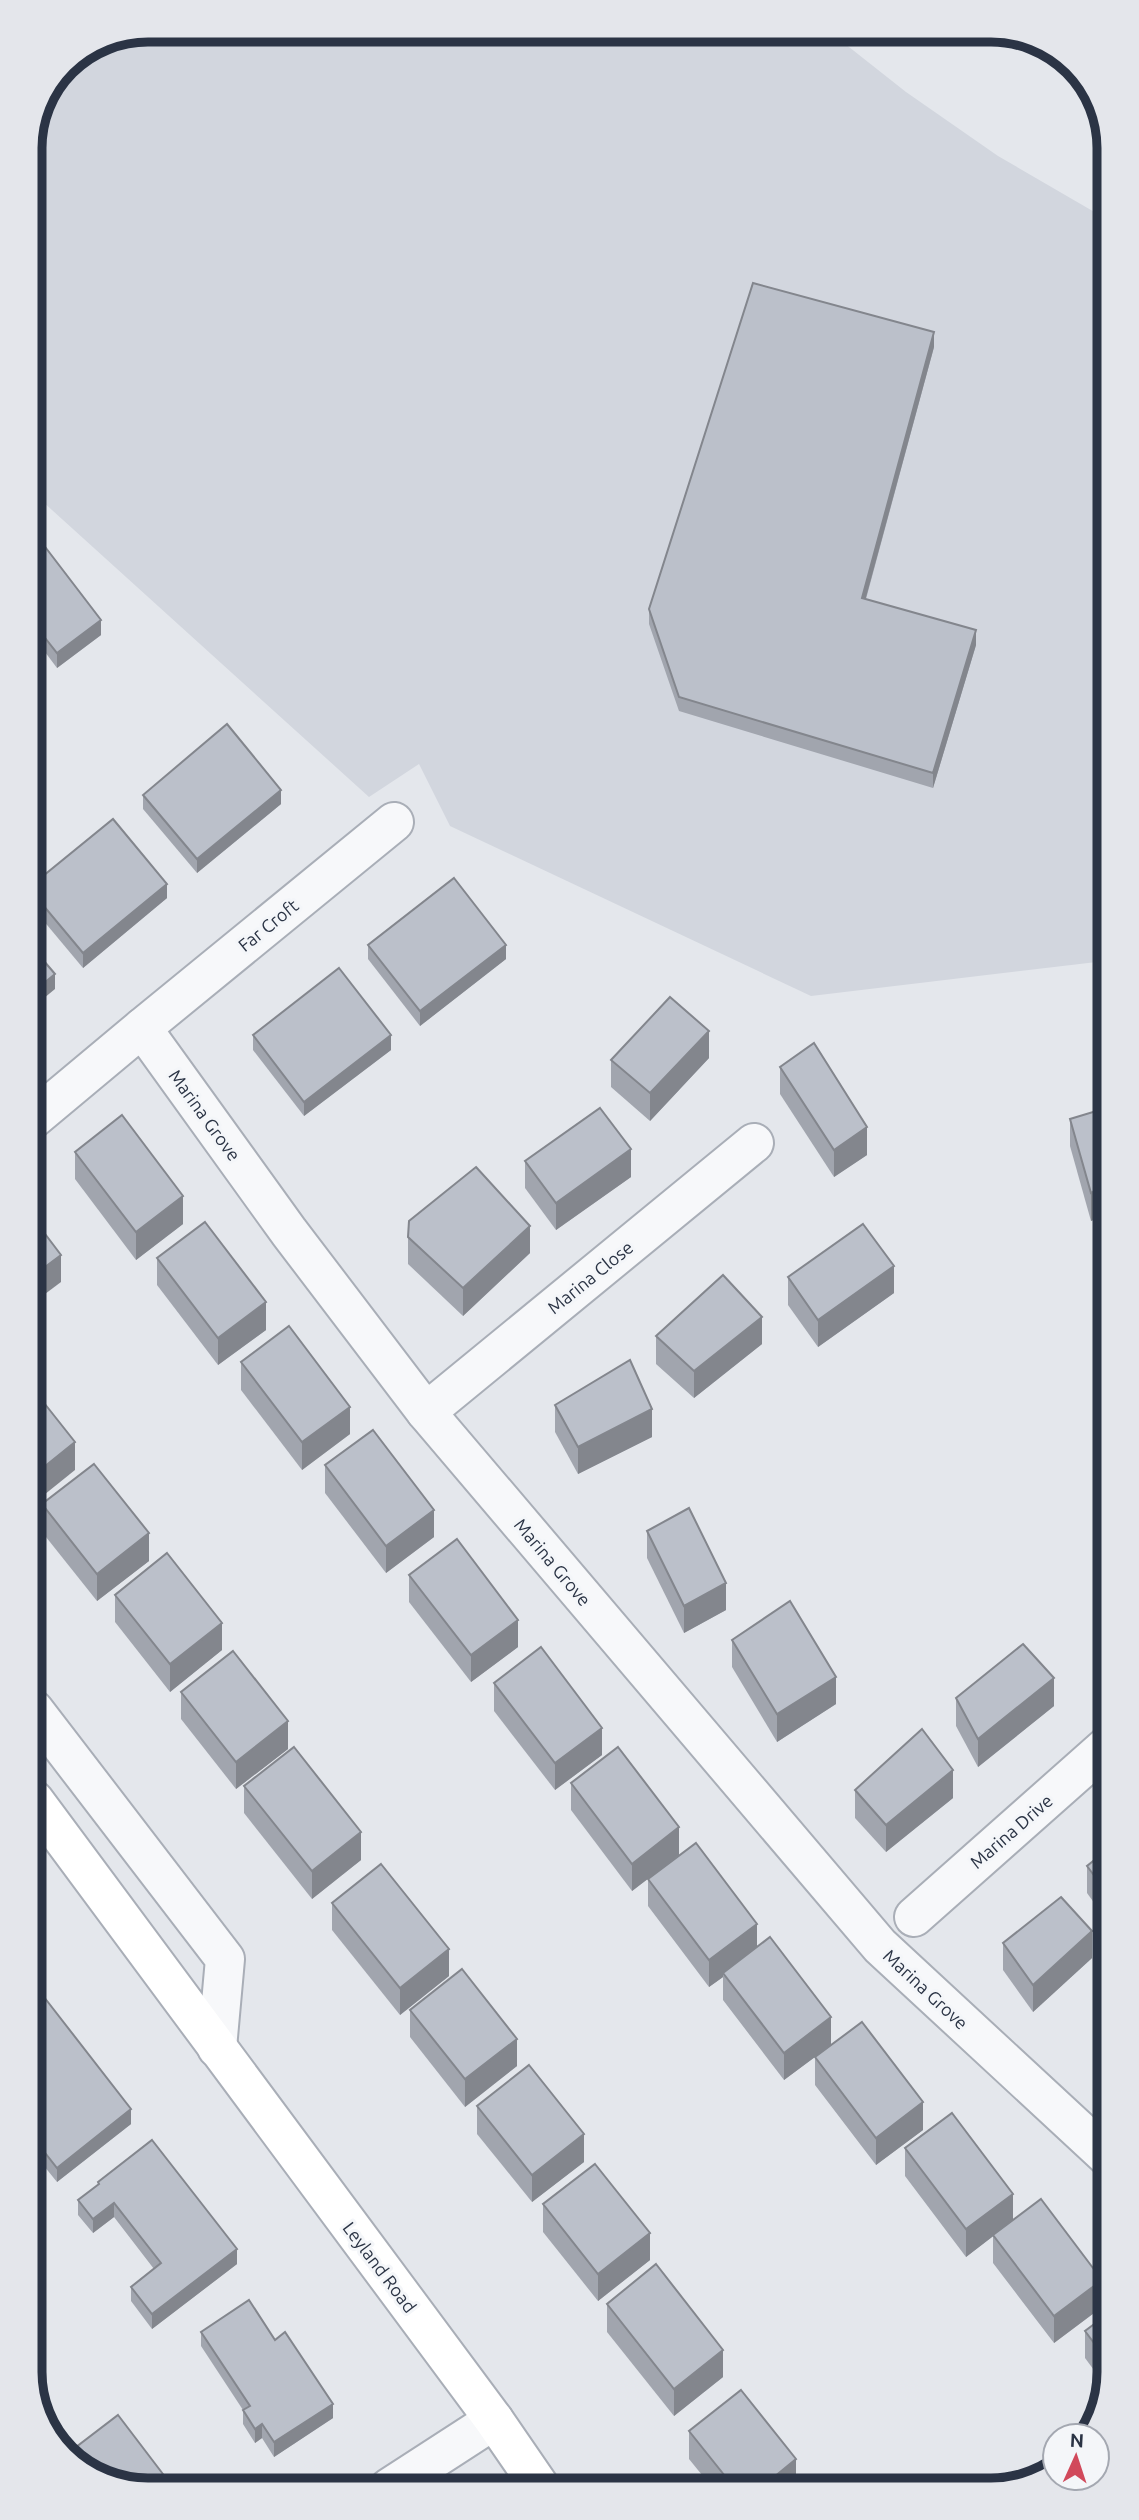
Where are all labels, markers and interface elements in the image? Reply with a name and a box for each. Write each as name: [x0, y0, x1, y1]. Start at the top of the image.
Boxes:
street label: Far Croft: [234, 895, 302, 955]
street label: Marina Grove: [165, 1066, 245, 1164]
street label: Marina Close: [543, 1237, 637, 1317]
street label: Marina Grove: [511, 1514, 595, 1610]
street label: Marina Drive: [966, 1790, 1056, 1872]
street label: Marina Grove: [880, 1945, 972, 2033]
street label: Leyland Road: [339, 2218, 421, 2316]
north arrow: [1041, 2422, 1111, 2492]
text: N: [1069, 2429, 1085, 2451]

